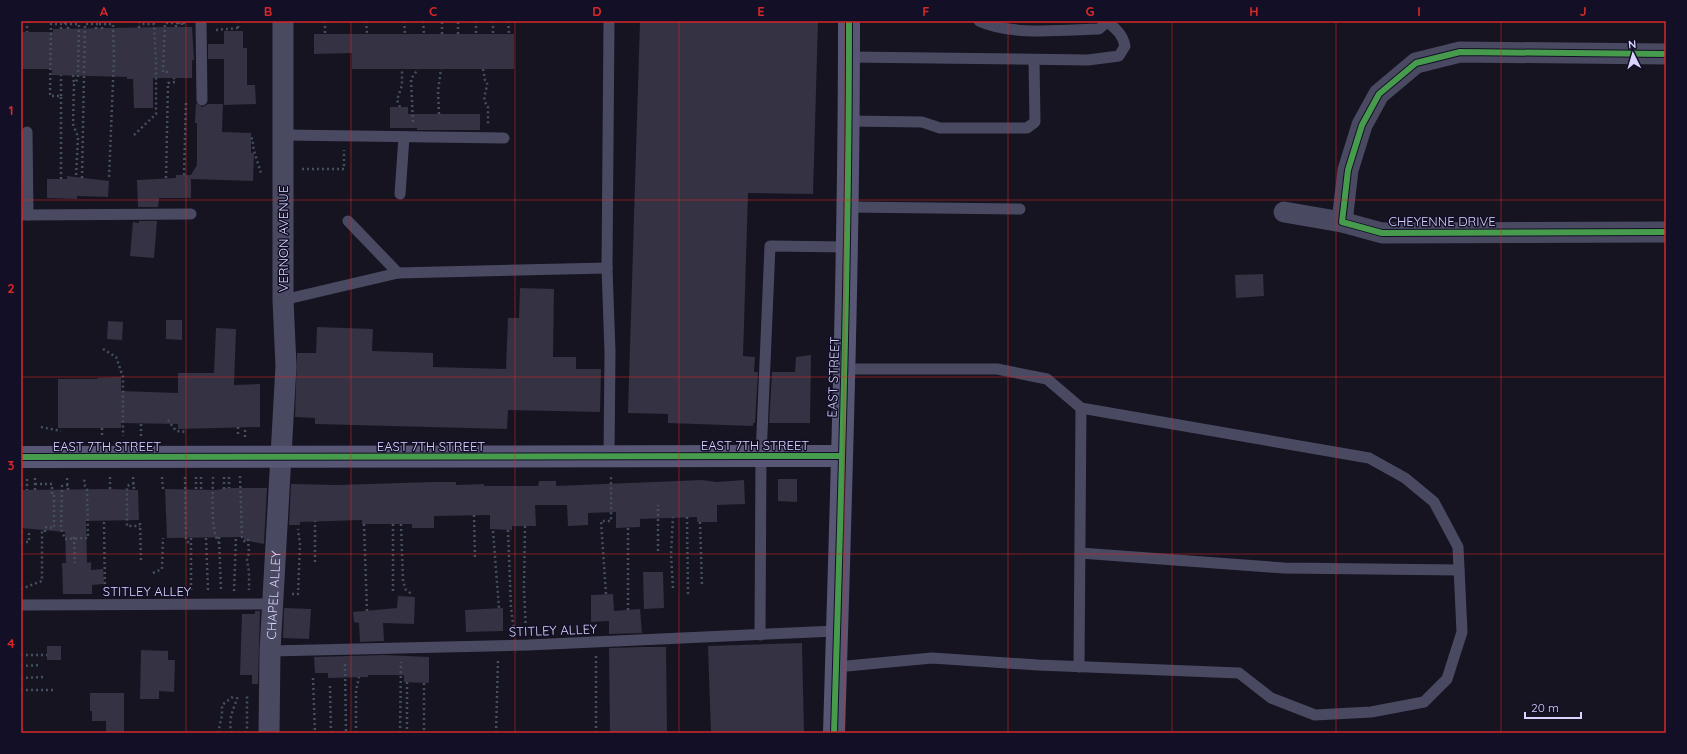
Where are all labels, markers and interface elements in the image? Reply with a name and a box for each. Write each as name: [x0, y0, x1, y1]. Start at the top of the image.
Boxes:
text: A: [100, 3, 109, 19]
text: B: [264, 3, 272, 19]
text: C: [429, 3, 437, 19]
text: D: [592, 3, 602, 19]
text: E: [757, 3, 765, 19]
text: F: [922, 3, 930, 19]
text: G: [1085, 3, 1095, 19]
text: H: [1249, 3, 1259, 19]
text: I: [1417, 3, 1421, 19]
text: J: [1579, 3, 1587, 19]
north arrow: [1613, 34, 1653, 74]
text: N: [1627, 37, 1637, 51]
text: 1: [8, 102, 14, 118]
street label: VERNON AVENUE: [275, 186, 291, 292]
street label: CHEYENNE DRIVE: [1388, 213, 1496, 229]
text: 2: [7, 280, 15, 296]
street label: EAST STREET: [824, 336, 842, 418]
street label: EAST 7TH STREET: [701, 437, 809, 453]
street label: EAST 7TH STREET: [53, 438, 161, 454]
street label: EAST 7TH STREET: [377, 438, 485, 454]
text: 3: [8, 457, 15, 473]
street label: CHAPEL ALLEY: [263, 550, 284, 640]
street label: STITLEY ALLEY: [103, 583, 192, 599]
street label: STITLEY ALLEY: [509, 620, 598, 640]
text: 4: [7, 635, 15, 651]
scale bar: [1525, 694, 1581, 720]
text: 20 m: [1531, 700, 1559, 715]

